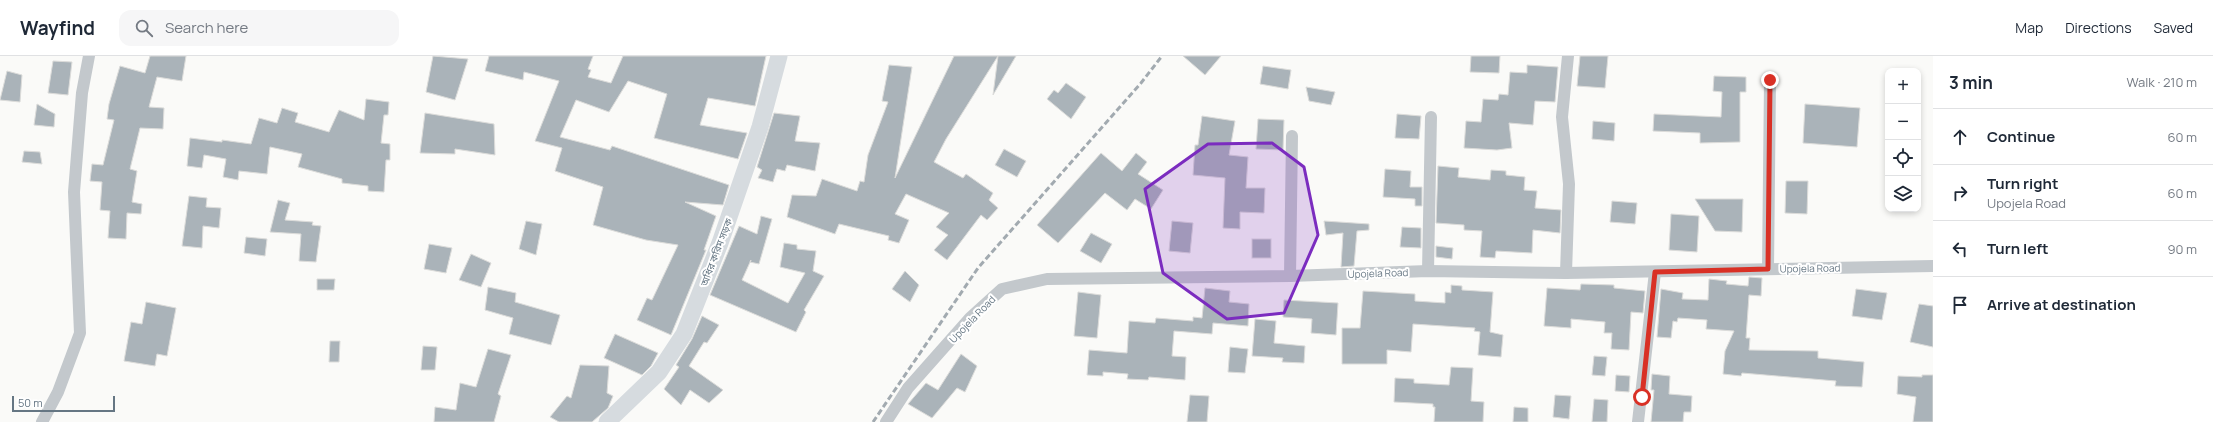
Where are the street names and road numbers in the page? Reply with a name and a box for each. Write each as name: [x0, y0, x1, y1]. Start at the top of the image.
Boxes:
street label: অধির করিম সড়ক: [696, 215, 736, 289]
street label: Upojela Road: [1779, 260, 1841, 276]
street label: Upojela Road: [1347, 265, 1409, 281]
street label: Upojela Road: [946, 292, 998, 346]

